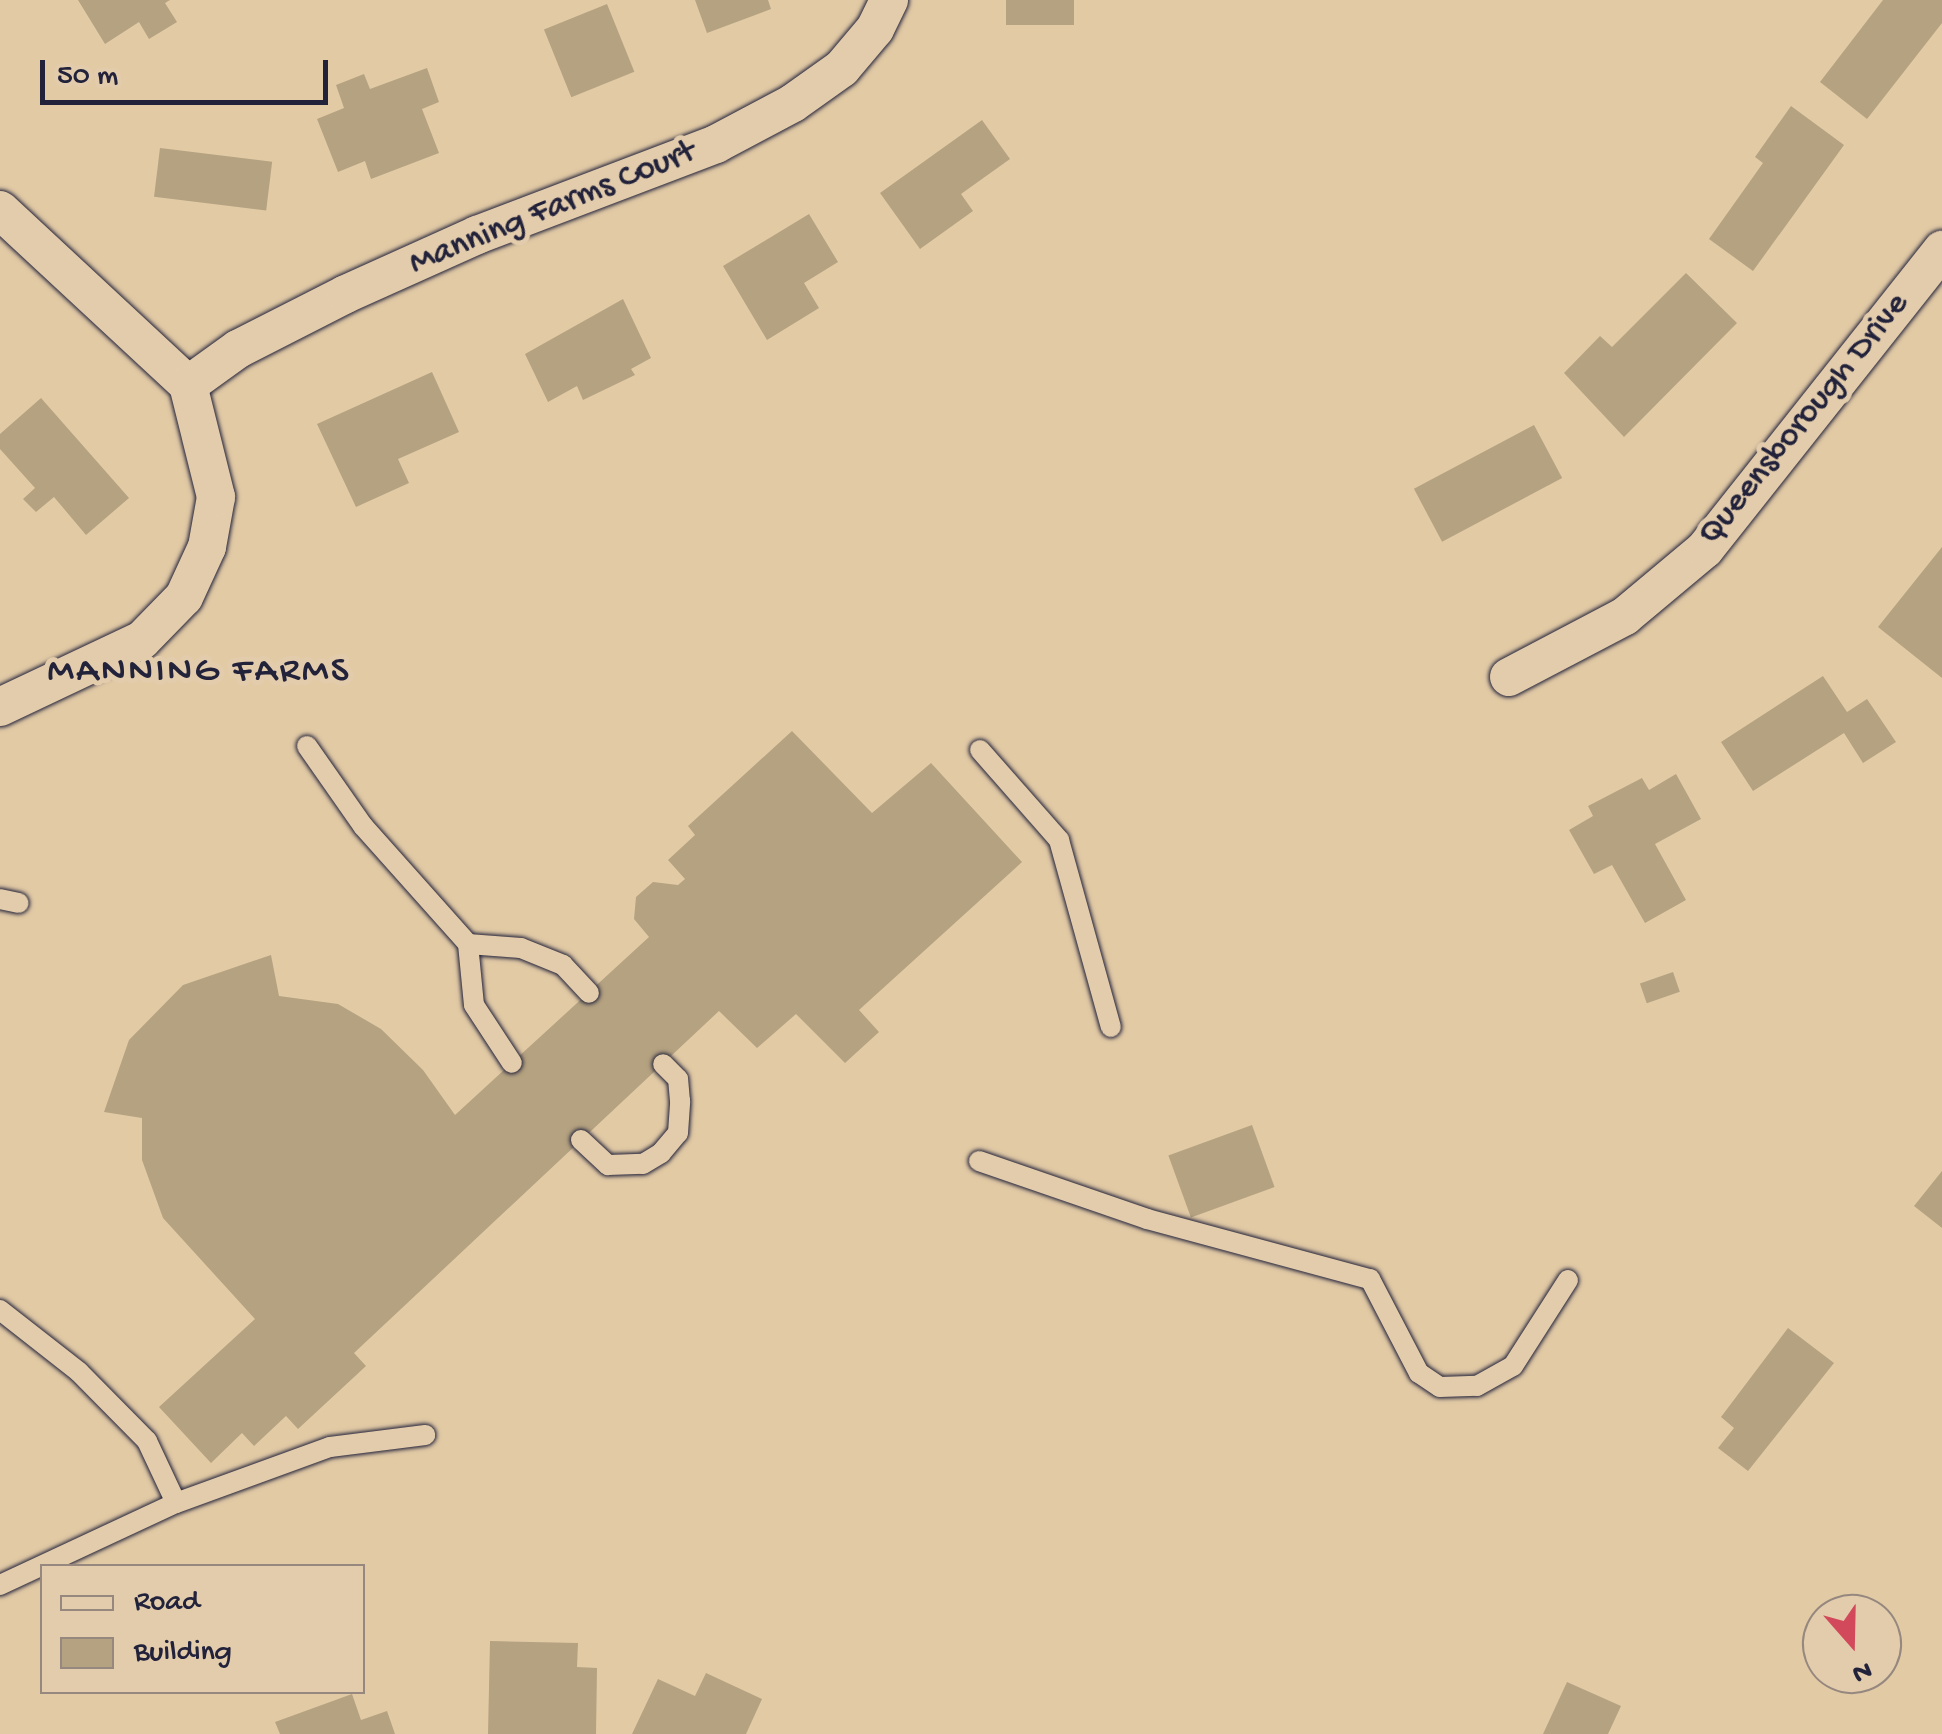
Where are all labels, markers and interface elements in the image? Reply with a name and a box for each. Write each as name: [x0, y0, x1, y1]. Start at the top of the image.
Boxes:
scale bar: [45, 40, 332, 102]
text: 50 m: [57, 60, 118, 95]
street label: Manning Farms Court: [404, 132, 702, 286]
street label: Queensborough Drive: [1690, 285, 1920, 555]
district label: MANNING FARMS: [47, 650, 351, 696]
legend: [40, 1564, 365, 1694]
text: Road: [134, 1586, 200, 1621]
north arrow: [1802, 1594, 1902, 1694]
text: Building: [134, 1636, 232, 1671]
text: N: [1848, 1652, 1876, 1689]

